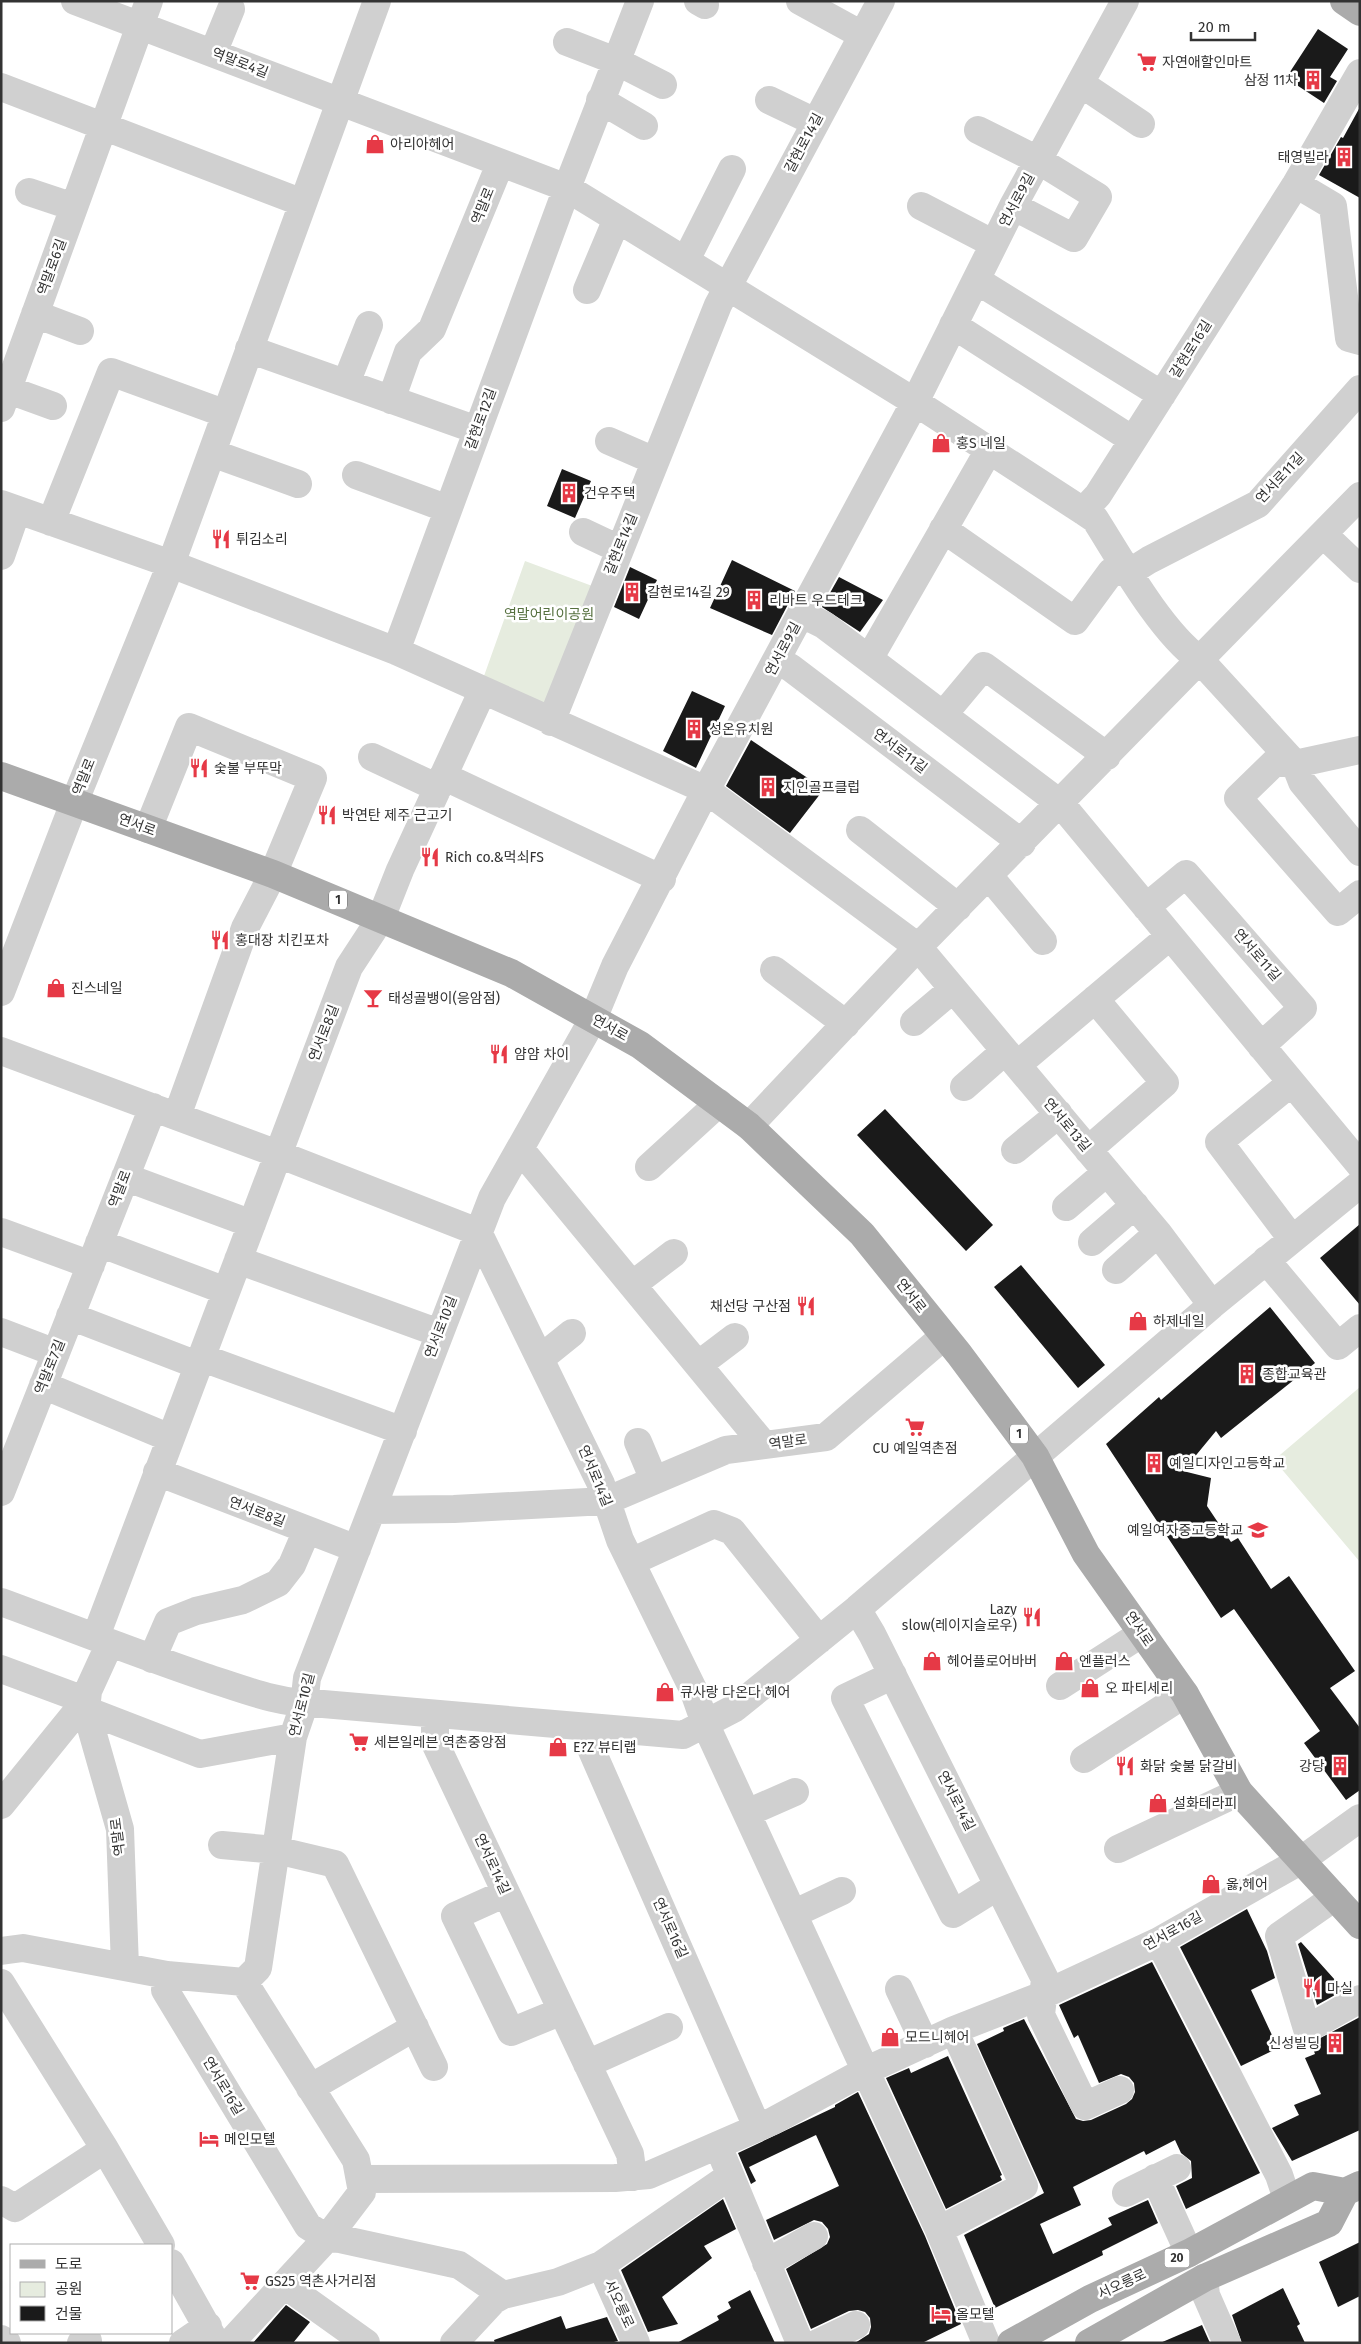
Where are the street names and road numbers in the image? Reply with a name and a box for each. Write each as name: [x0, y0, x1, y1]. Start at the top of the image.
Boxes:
street label: 역말로4길: [209, 44, 271, 82]
street label: 갈현로14길: [781, 110, 827, 176]
street label: 연서로9길: [996, 170, 1038, 230]
street label: 역말로: [468, 185, 498, 227]
street label: 역말로6길: [34, 236, 70, 298]
street label: 갈현로16길: [1167, 317, 1215, 381]
street label: 갈현로12길: [462, 386, 500, 452]
street label: 연서로11길: [1252, 449, 1308, 507]
street label: 갈현로14길: [601, 511, 641, 577]
street label: 연서로9길: [762, 619, 804, 679]
street label: 연서로11길: [870, 725, 930, 777]
street label: 역말로: [69, 756, 99, 798]
street label: 연서로: [116, 810, 158, 840]
road number: 1: [329, 890, 347, 910]
street label: 연서로11길: [1230, 925, 1284, 985]
street label: 연서로8길: [305, 1002, 343, 1064]
street label: 연서로: [589, 1011, 631, 1045]
street label: 연서로13길: [1040, 1095, 1094, 1155]
street label: 역말로: [105, 1168, 135, 1210]
street label: 연서로: [892, 1276, 930, 1317]
street label: 연서로10길: [421, 1293, 461, 1361]
street label: 역말로7길: [31, 1337, 69, 1397]
road number: 1: [1010, 1425, 1028, 1444]
street label: 역말로: [768, 1431, 808, 1453]
street label: 연서로14길: [574, 1443, 616, 1509]
street label: 연서로8길: [226, 1493, 288, 1531]
street label: 연서로: [1121, 1608, 1157, 1650]
street label: 연서로10길: [286, 1671, 318, 1739]
street label: 연서로14길: [934, 1768, 978, 1834]
street label: 역말로: [107, 1817, 129, 1857]
street label: 연서로14길: [471, 1831, 513, 1897]
street label: 연서로16길: [649, 1895, 691, 1961]
street label: 연서로16길: [1140, 1908, 1206, 1954]
street label: 연서로16길: [199, 2054, 247, 2118]
road number: 20: [1164, 2248, 1190, 2268]
street label: 서오릉로: [1095, 2265, 1149, 2303]
street label: 서오릉로: [600, 2277, 638, 2331]

